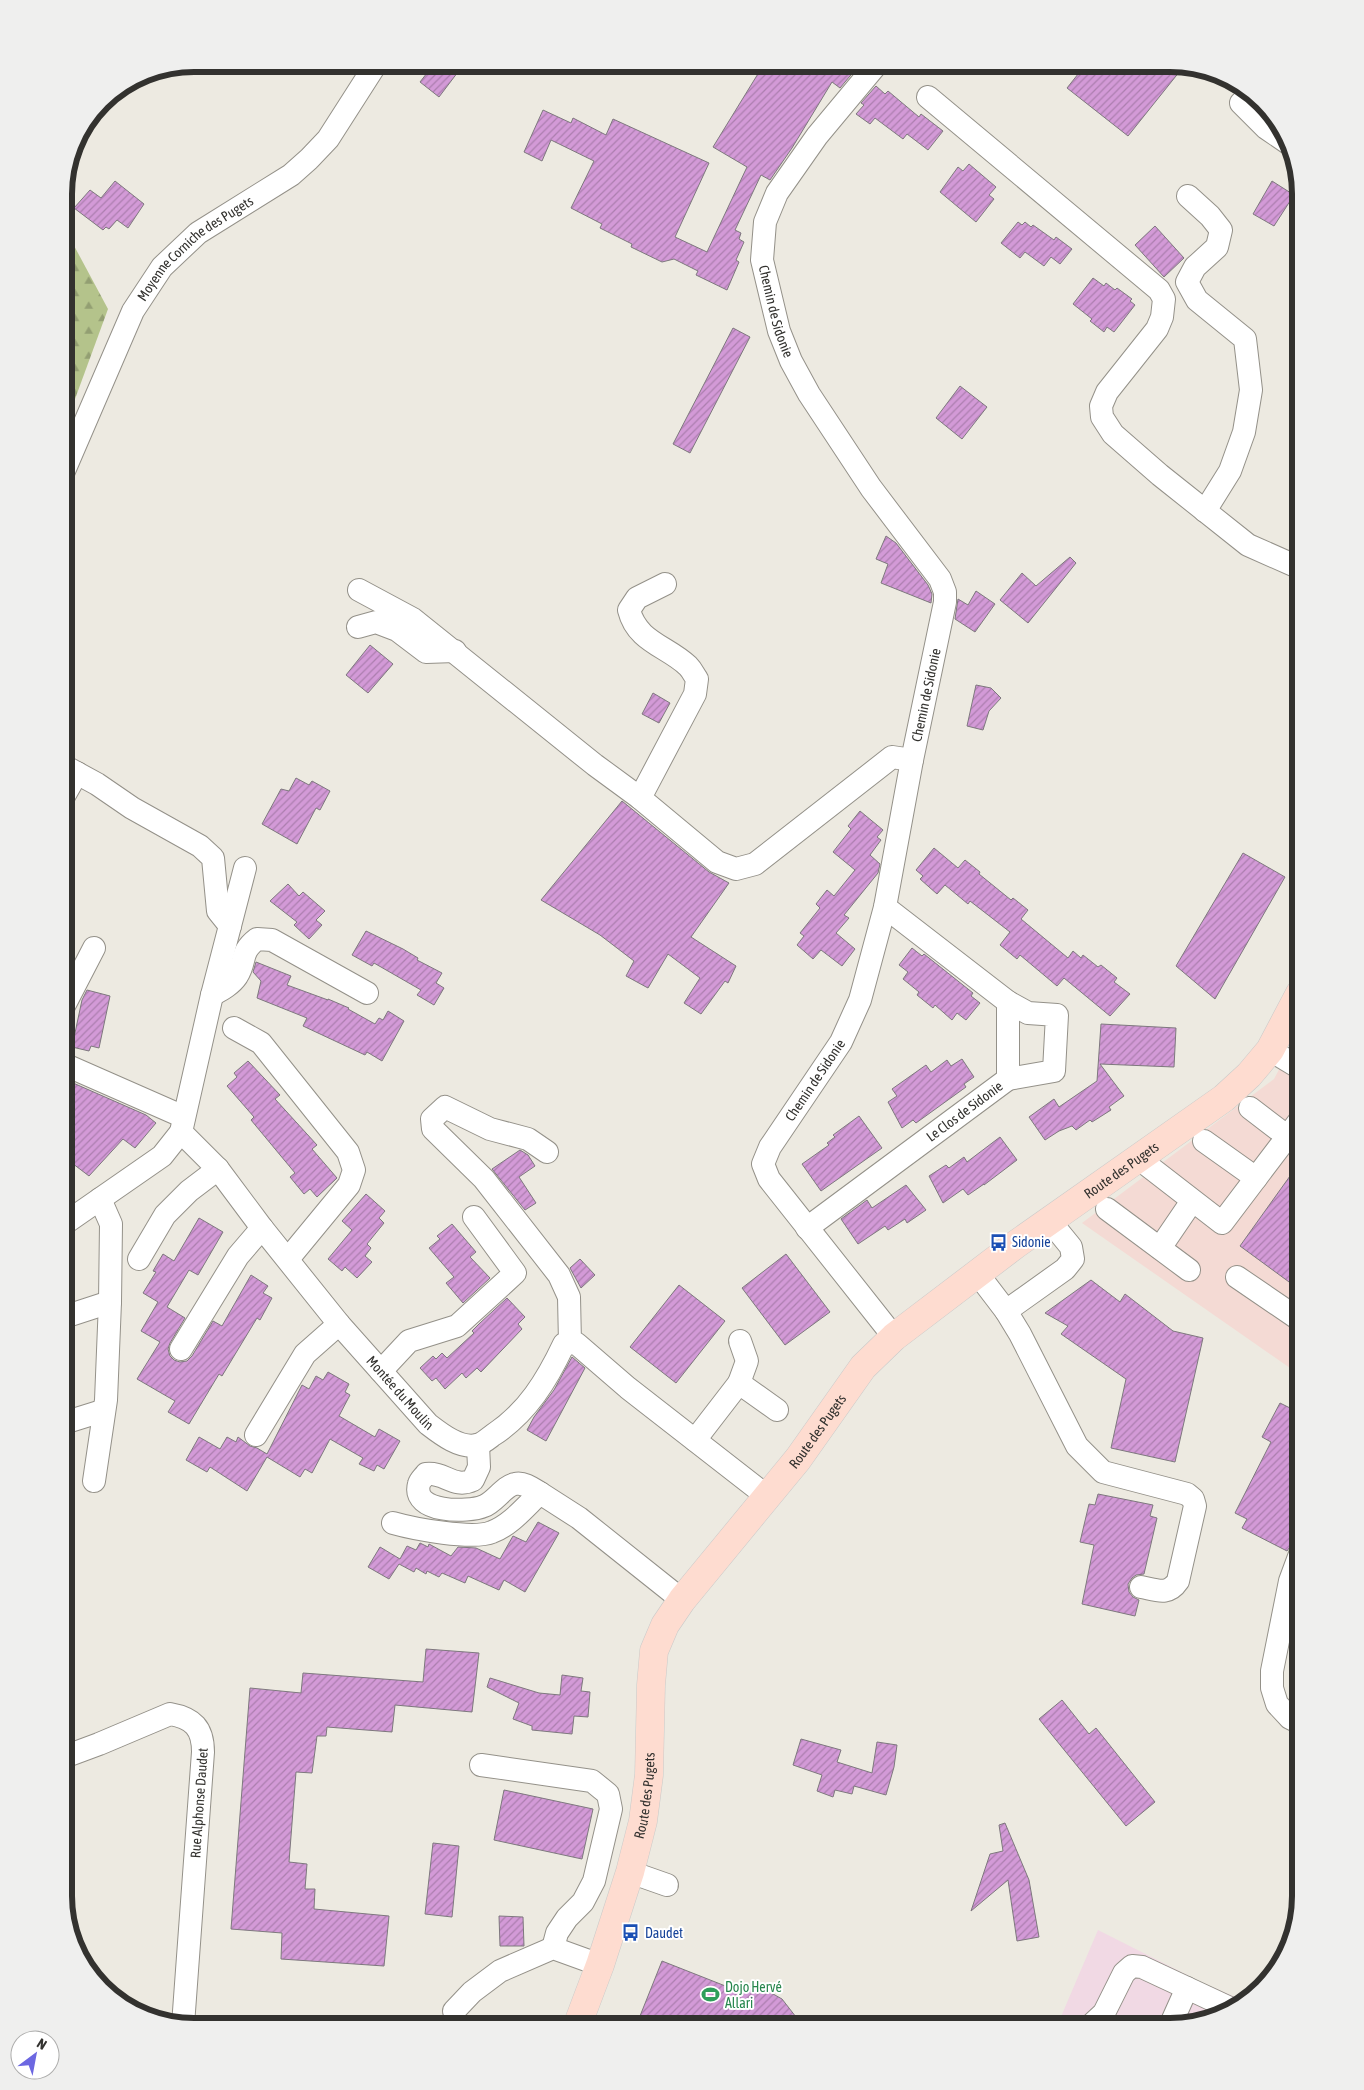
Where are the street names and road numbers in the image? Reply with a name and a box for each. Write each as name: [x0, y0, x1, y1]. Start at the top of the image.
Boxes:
street label: Moyenne Corniche des Pugets: [134, 193, 256, 304]
street label: Chemin de Sidonie: [756, 264, 797, 360]
street label: Chemin de Sidonie: [908, 647, 944, 743]
street label: Chemin de Sidonie: [782, 1036, 848, 1124]
street label: Le Clos de Sidonie: [923, 1078, 1006, 1145]
street label: Route des Pugets: [1081, 1139, 1162, 1202]
street label: Montée du Moulin: [363, 1353, 437, 1433]
street label: Route des Pugets: [786, 1391, 849, 1472]
street label: Rue Alphonse Daudet: [187, 1747, 211, 1859]
street label: Route des Pugets: [631, 1752, 658, 1841]

